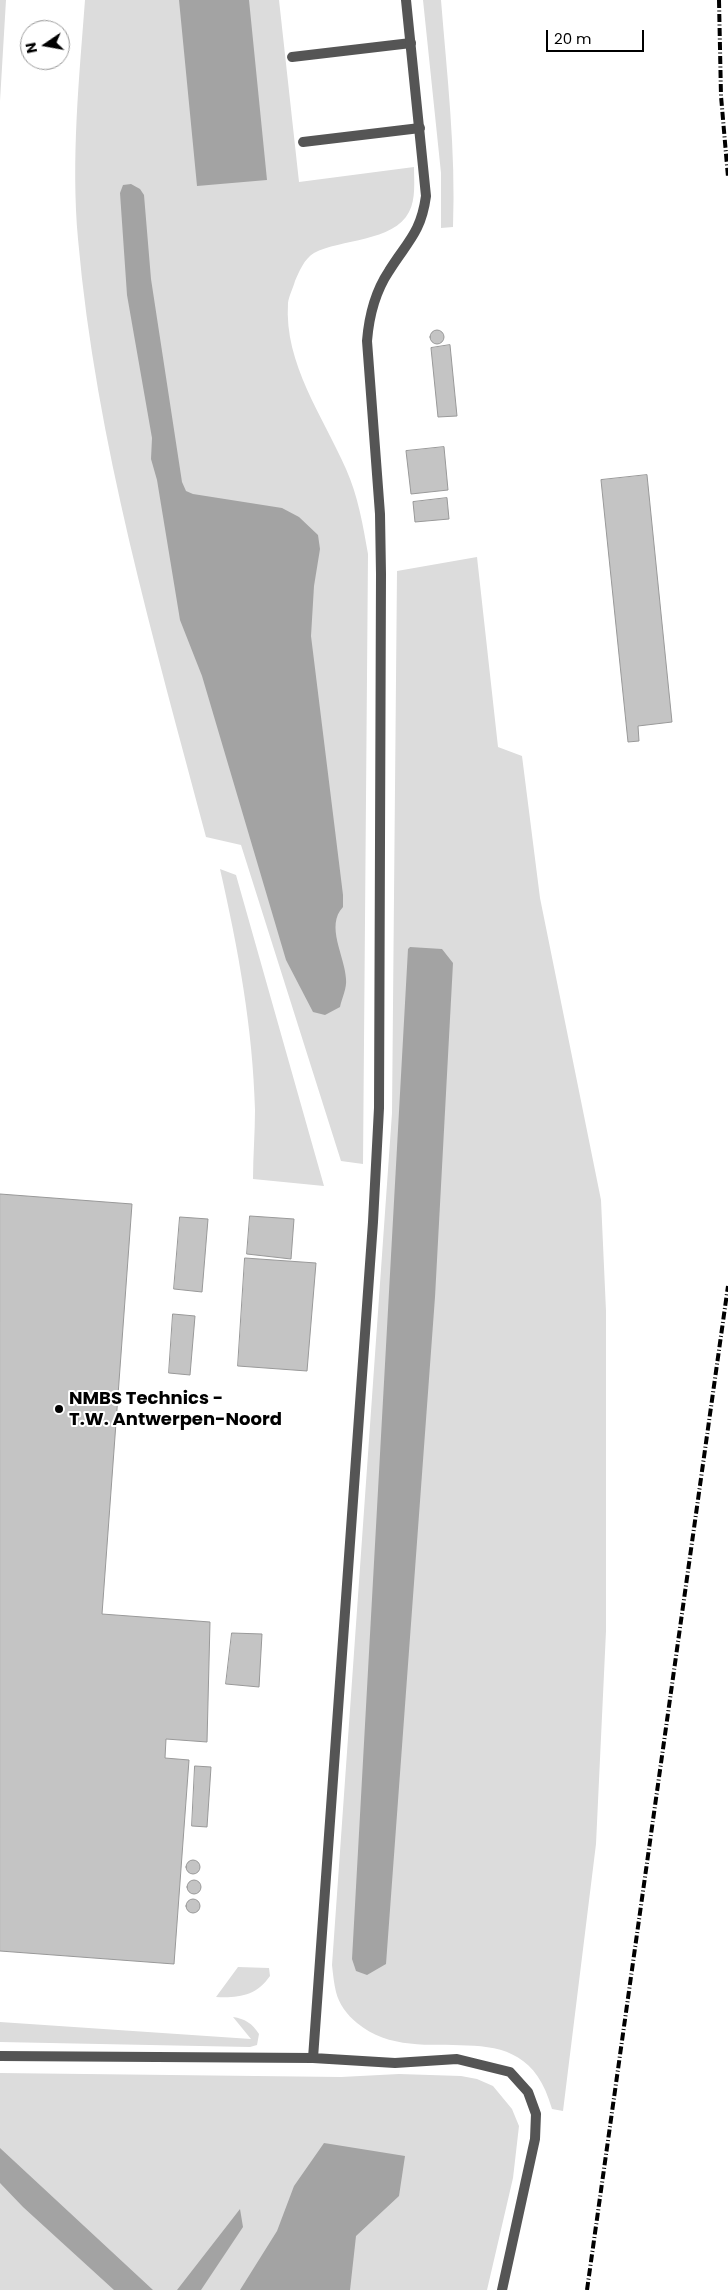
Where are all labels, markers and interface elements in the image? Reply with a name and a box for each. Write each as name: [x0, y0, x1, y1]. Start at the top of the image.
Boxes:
north arrow: [20, 20, 70, 70]
scale bar: [548, 20, 646, 52]
text: 20 m: [554, 28, 592, 49]
text: N: [20, 41, 42, 55]
place label: NMBS Technics - T.W. Antwerpen-Noord: [69, 1388, 282, 1430]
marker: NMBS Technics - T.W. Antwerpen-Noord: [53, 1403, 65, 1415]

